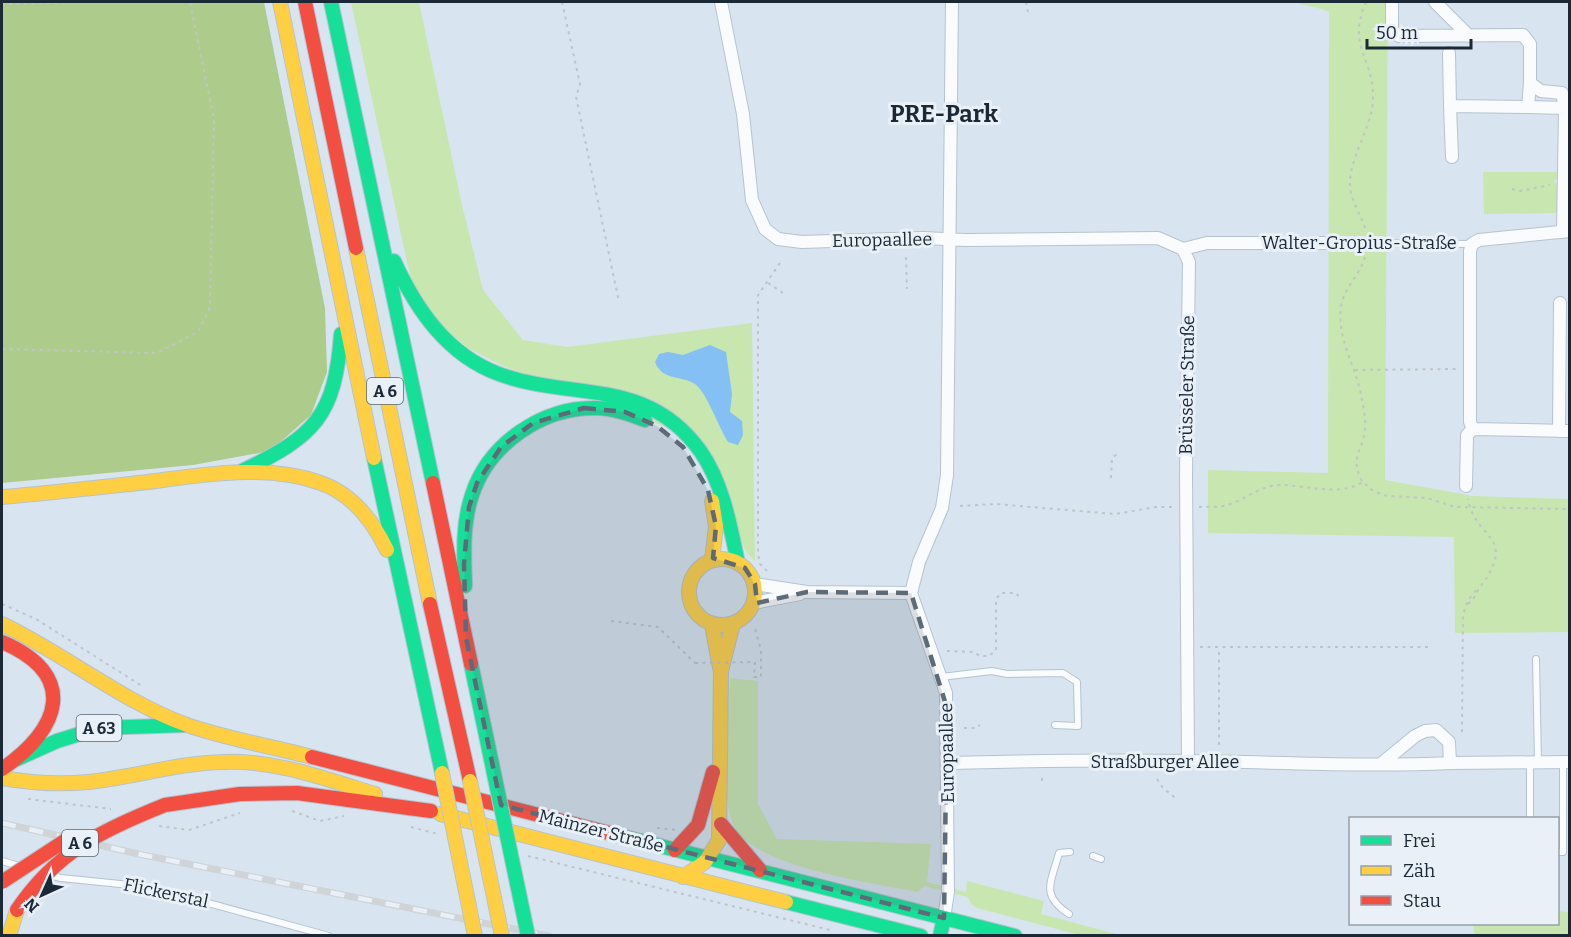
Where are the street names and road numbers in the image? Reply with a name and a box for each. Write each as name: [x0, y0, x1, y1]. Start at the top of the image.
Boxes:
street label: Europaallee: [832, 228, 932, 252]
street label: Walter-Gropius-Straße: [1261, 232, 1457, 254]
street label: Brüsseler Straße: [1175, 315, 1199, 455]
road number: A 6: [367, 378, 403, 404]
street label: Europaallee: [935, 703, 959, 803]
road number: A 63: [76, 715, 122, 741]
street label: Straßburger Allee: [1091, 751, 1239, 773]
street label: Mainzer Straße: [536, 805, 666, 857]
road number: A 6: [62, 830, 98, 856]
street label: Flickerstal: [121, 873, 211, 913]

